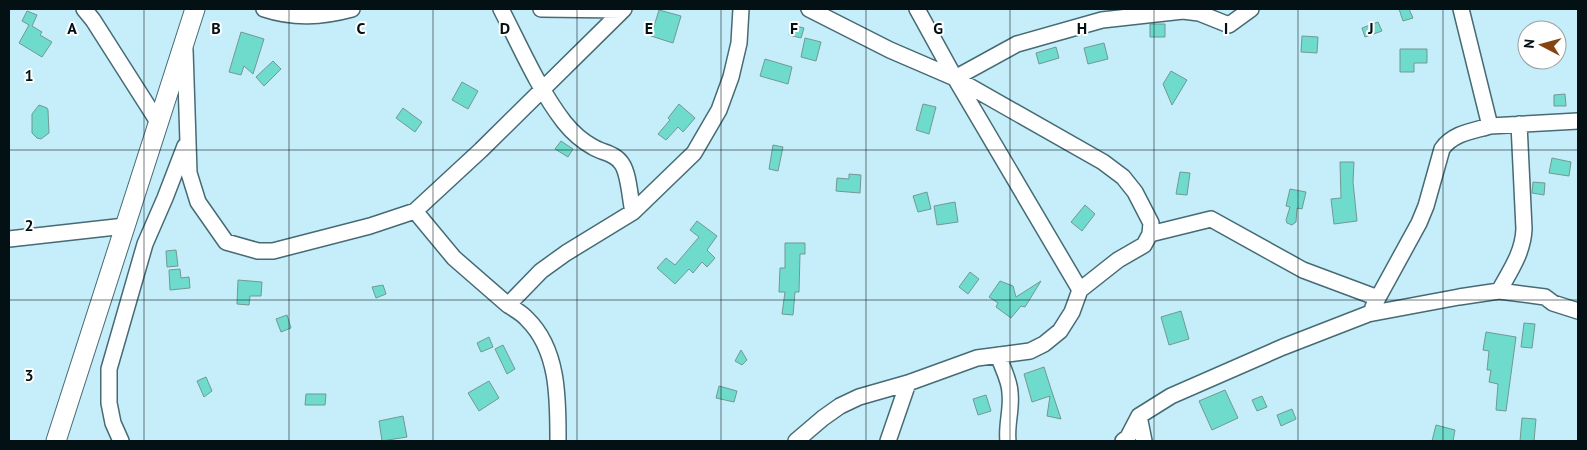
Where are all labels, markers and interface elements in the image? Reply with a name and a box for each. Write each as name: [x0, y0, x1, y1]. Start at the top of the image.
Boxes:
text: A: [67, 18, 77, 38]
text: B: [211, 18, 221, 38]
text: C: [357, 18, 366, 38]
text: D: [500, 18, 510, 38]
text: E: [645, 18, 653, 38]
text: F: [790, 18, 798, 38]
text: G: [933, 18, 943, 38]
text: H: [1077, 18, 1087, 38]
text: I: [1224, 18, 1228, 38]
text: J: [1367, 18, 1374, 38]
north arrow: [1517, 20, 1567, 70]
text: N: [1520, 38, 1539, 49]
text: 1: [24, 65, 34, 85]
text: 2: [24, 215, 34, 235]
text: 3: [24, 365, 34, 385]

